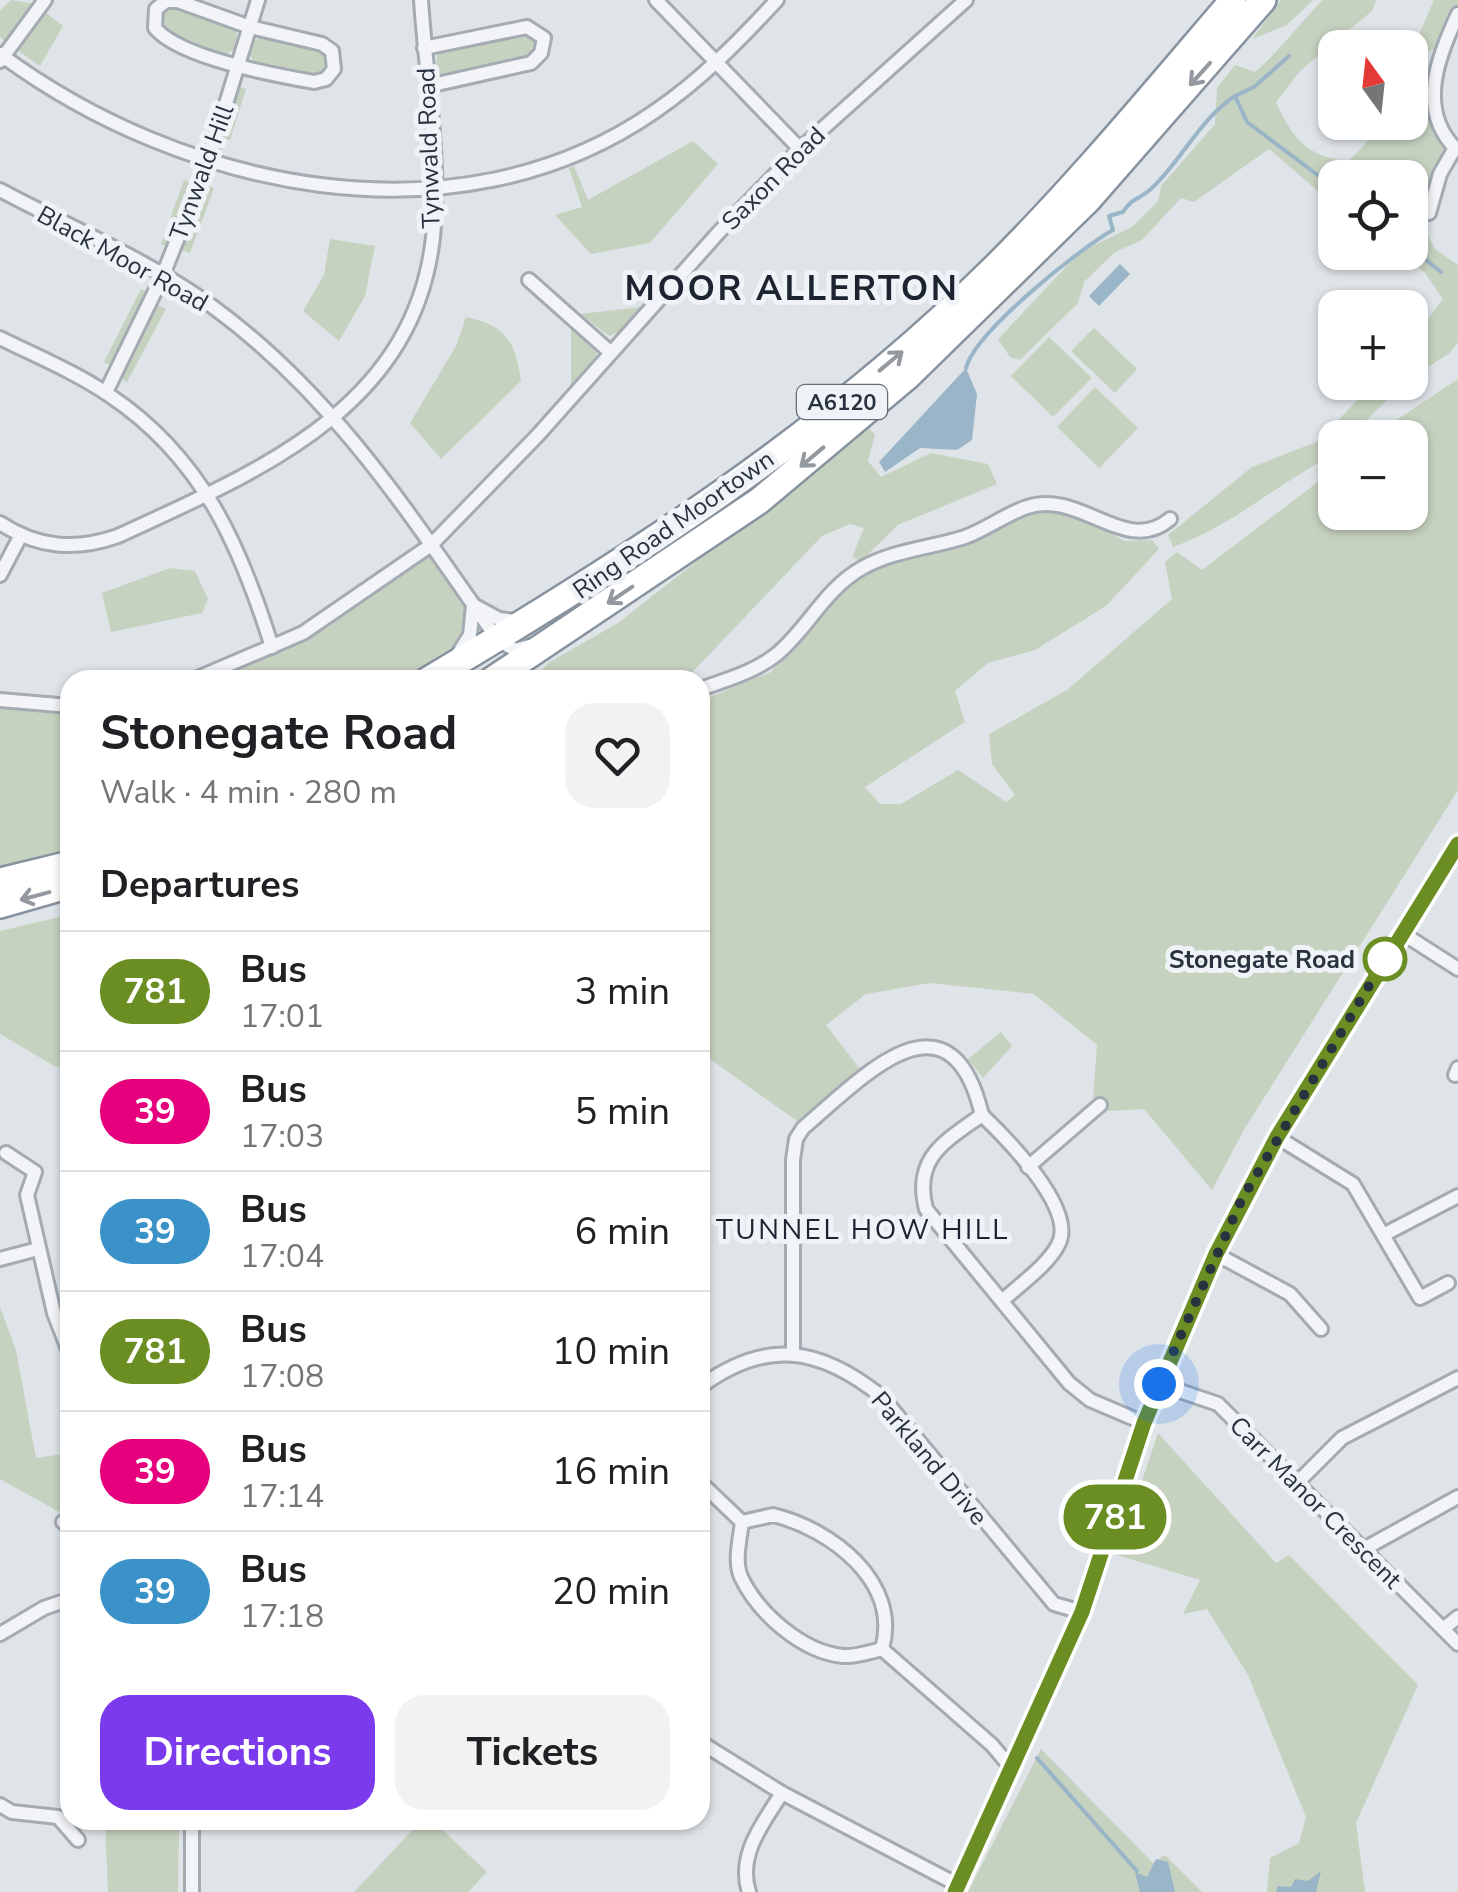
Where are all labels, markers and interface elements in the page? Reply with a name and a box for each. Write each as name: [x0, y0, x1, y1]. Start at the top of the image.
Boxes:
north arrow: [1318, 30, 1428, 140]
map controls: [1318, 30, 1428, 530]
one-way arrow: [1188, 61, 1211, 86]
street label: Tynwald Road: [409, 67, 449, 229]
street label: Tynwald Hill: [162, 99, 242, 245]
street label: Saxon Road: [714, 119, 833, 238]
button: locate: [1318, 160, 1428, 270]
street label: Black Moor Road: [31, 198, 214, 320]
district label: MOOR ALLERTON: [625, 265, 959, 312]
button: +: [1318, 290, 1428, 400]
one-way arrow: [878, 350, 903, 373]
road number: A6120: [797, 385, 887, 419]
button: −: [1318, 420, 1428, 530]
street label: Ring Road Moortown: [566, 442, 781, 607]
one-way arrow: [799, 446, 825, 468]
one-way arrow: [607, 584, 635, 605]
text: Stonegate Road: [100, 700, 457, 766]
button: heart: [565, 703, 670, 808]
text: Walk · 4 min · 280 m: [100, 771, 397, 814]
text: Departures: [100, 859, 299, 910]
one-way arrow: [20, 887, 51, 906]
marker: Stonegate Road: [1364, 938, 1406, 980]
place label: Stonegate Road: [1169, 943, 1355, 977]
text: Bus: [240, 944, 307, 995]
text: 3 min: [575, 966, 670, 1017]
text: 781: [123, 968, 187, 1015]
text: 17:01: [240, 995, 324, 1038]
text: Bus: [240, 1064, 307, 1115]
text: 5 min: [575, 1086, 670, 1137]
text: 39: [134, 1088, 176, 1135]
text: 17:03: [240, 1115, 324, 1158]
text: Bus: [240, 1184, 307, 1235]
text: 6 min: [575, 1206, 670, 1257]
text: 39: [134, 1208, 176, 1255]
district label: TUNNEL HOW HILL: [716, 1211, 1010, 1249]
text: 17:04: [240, 1235, 324, 1278]
text: Bus: [240, 1304, 307, 1355]
text: 10 min: [552, 1326, 670, 1377]
text: 781: [123, 1328, 187, 1375]
text: 17:08: [240, 1355, 324, 1398]
your location: [1134, 1359, 1184, 1409]
street label: Parkland Drive: [863, 1384, 995, 1533]
street label: Carr Manor Crescent: [1222, 1409, 1409, 1596]
text: Bus: [240, 1424, 307, 1475]
text: 16 min: [552, 1446, 670, 1497]
text: 39: [134, 1448, 176, 1495]
text: 17:14: [240, 1475, 324, 1518]
line badge: 781: [1058, 1484, 1172, 1550]
text: 781: [1083, 1494, 1147, 1541]
text: Bus: [240, 1544, 307, 1595]
text: 20 min: [552, 1566, 670, 1617]
text: 39: [134, 1568, 176, 1615]
text: 17:18: [240, 1595, 324, 1638]
button: Directions: [100, 1695, 375, 1810]
button: Tickets: [395, 1695, 670, 1810]

